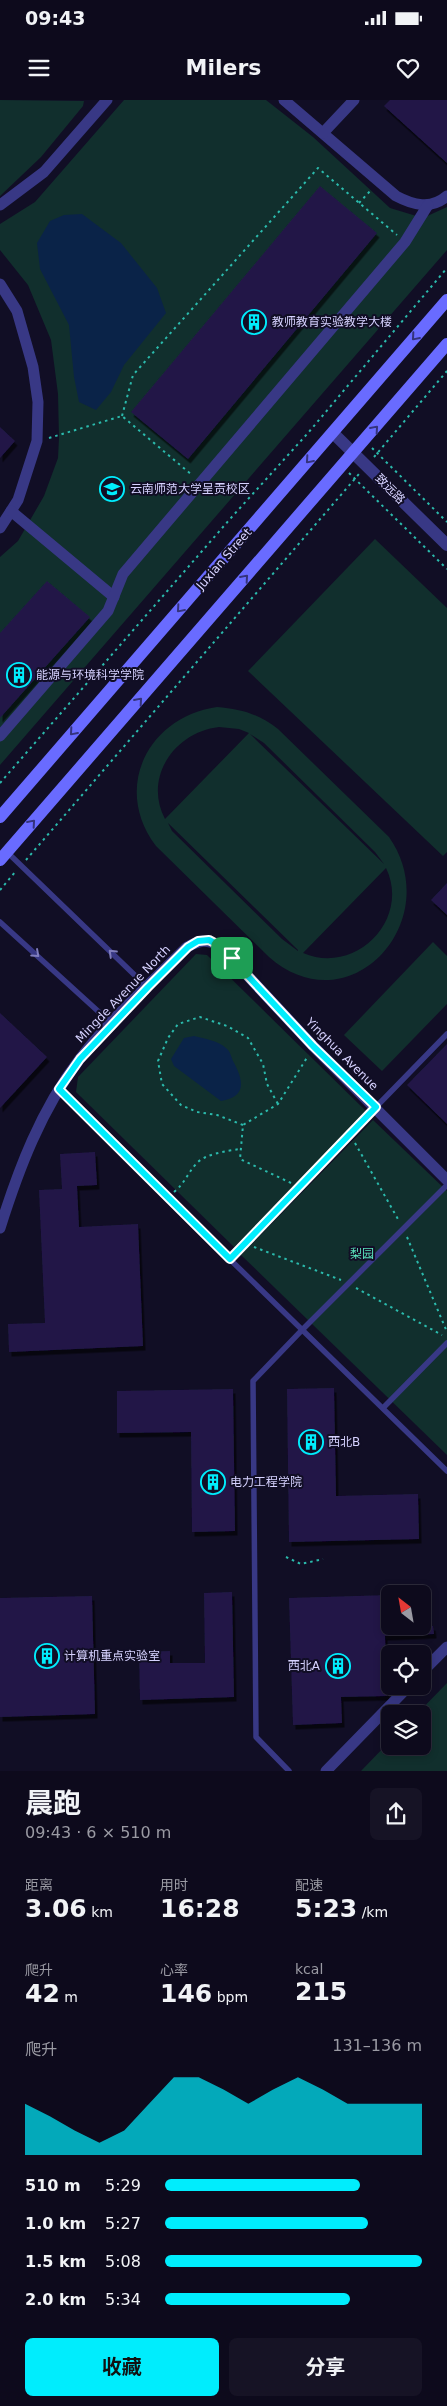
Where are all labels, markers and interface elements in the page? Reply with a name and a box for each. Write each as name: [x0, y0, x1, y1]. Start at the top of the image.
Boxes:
text: 09:43: [25, 7, 85, 29]
icon: menu: [25, 54, 53, 82]
icon: heart: [394, 54, 422, 82]
text: Milers: [186, 55, 261, 80]
building icon: 教师教育实验教学大楼: [241, 309, 267, 335]
place label: 教师教育实验教学大楼: [272, 315, 392, 329]
one-way arrow: [412, 331, 421, 340]
one-way arrow: [369, 426, 377, 435]
one-way arrow: [307, 454, 315, 463]
street label: 致远路: [372, 471, 408, 507]
school or university icon: 云南师范大学呈贡校区: [99, 476, 125, 502]
place label: 云南师范大学呈贡校区: [130, 482, 250, 496]
street label: Juxian Street: [193, 525, 255, 593]
one-way arrow: [239, 575, 248, 584]
one-way arrow: [177, 604, 186, 613]
building icon: 能源与环境科学学院: [6, 662, 32, 688]
place label: 能源与环境科学学院: [36, 668, 144, 682]
one-way arrow: [133, 697, 142, 706]
one-way arrow: [71, 726, 79, 735]
one-way arrow: [26, 820, 35, 829]
pin: [211, 937, 253, 979]
street label: Mingde Avenue North: [73, 942, 173, 1046]
icon: arrive: [218, 944, 246, 972]
one-way arrow: [30, 949, 39, 958]
one-way arrow: [109, 950, 118, 959]
street label: Yinghua Avenue: [302, 1014, 381, 1093]
park label: 梨园: [350, 1247, 374, 1261]
building icon: 西北B: [298, 1429, 324, 1455]
place label: 西北B: [328, 1435, 360, 1449]
building icon: 电力工程学院: [200, 1469, 226, 1495]
place label: 电力工程学院: [230, 1475, 302, 1489]
north arrow: [381, 1585, 431, 1635]
map controls: [381, 1585, 431, 1755]
building icon: 计算机重点实验室: [34, 1643, 60, 1669]
button: locate: [381, 1645, 431, 1695]
place label: 计算机重点实验室: [64, 1649, 160, 1663]
building icon: 西北A: [325, 1653, 351, 1679]
place label: 西北A: [288, 1659, 321, 1673]
button: layers: [381, 1705, 431, 1755]
text: 晨跑: [25, 1787, 81, 1820]
button: share: [370, 1788, 422, 1840]
text: 09:43 · 6 × 510 m: [25, 1823, 171, 1842]
text: 距离: [25, 1877, 53, 1893]
text: 用时: [160, 1877, 188, 1893]
text: 配速: [295, 1877, 323, 1893]
text: 3.06: [25, 1894, 87, 1923]
text: 16:28: [160, 1894, 240, 1923]
text: 5:23: [295, 1894, 357, 1923]
text: km: [87, 1904, 113, 1920]
text: /km: [357, 1904, 388, 1920]
text: kcal: [295, 1961, 323, 1977]
text: 爬升: [25, 1962, 53, 1978]
text: 心率: [160, 1962, 188, 1978]
text: 215: [295, 1977, 347, 2006]
text: 42: [25, 1979, 60, 2008]
text: 146: [160, 1979, 212, 2008]
text: m: [60, 1989, 78, 2005]
text: bpm: [212, 1989, 248, 2005]
text: 131–136 m: [332, 2036, 422, 2055]
text: 爬升: [25, 2040, 57, 2059]
text: 510 m: [25, 2176, 81, 2195]
text: 5:29: [105, 2176, 141, 2195]
text: 1.0 km: [25, 2214, 86, 2233]
text: 5:27: [105, 2214, 141, 2233]
text: 1.5 km: [25, 2252, 86, 2271]
text: 5:08: [105, 2252, 141, 2271]
text: 2.0 km: [25, 2290, 86, 2309]
text: 5:34: [105, 2290, 141, 2309]
button: 收藏: [25, 2338, 219, 2396]
button: 分享: [229, 2338, 422, 2396]

